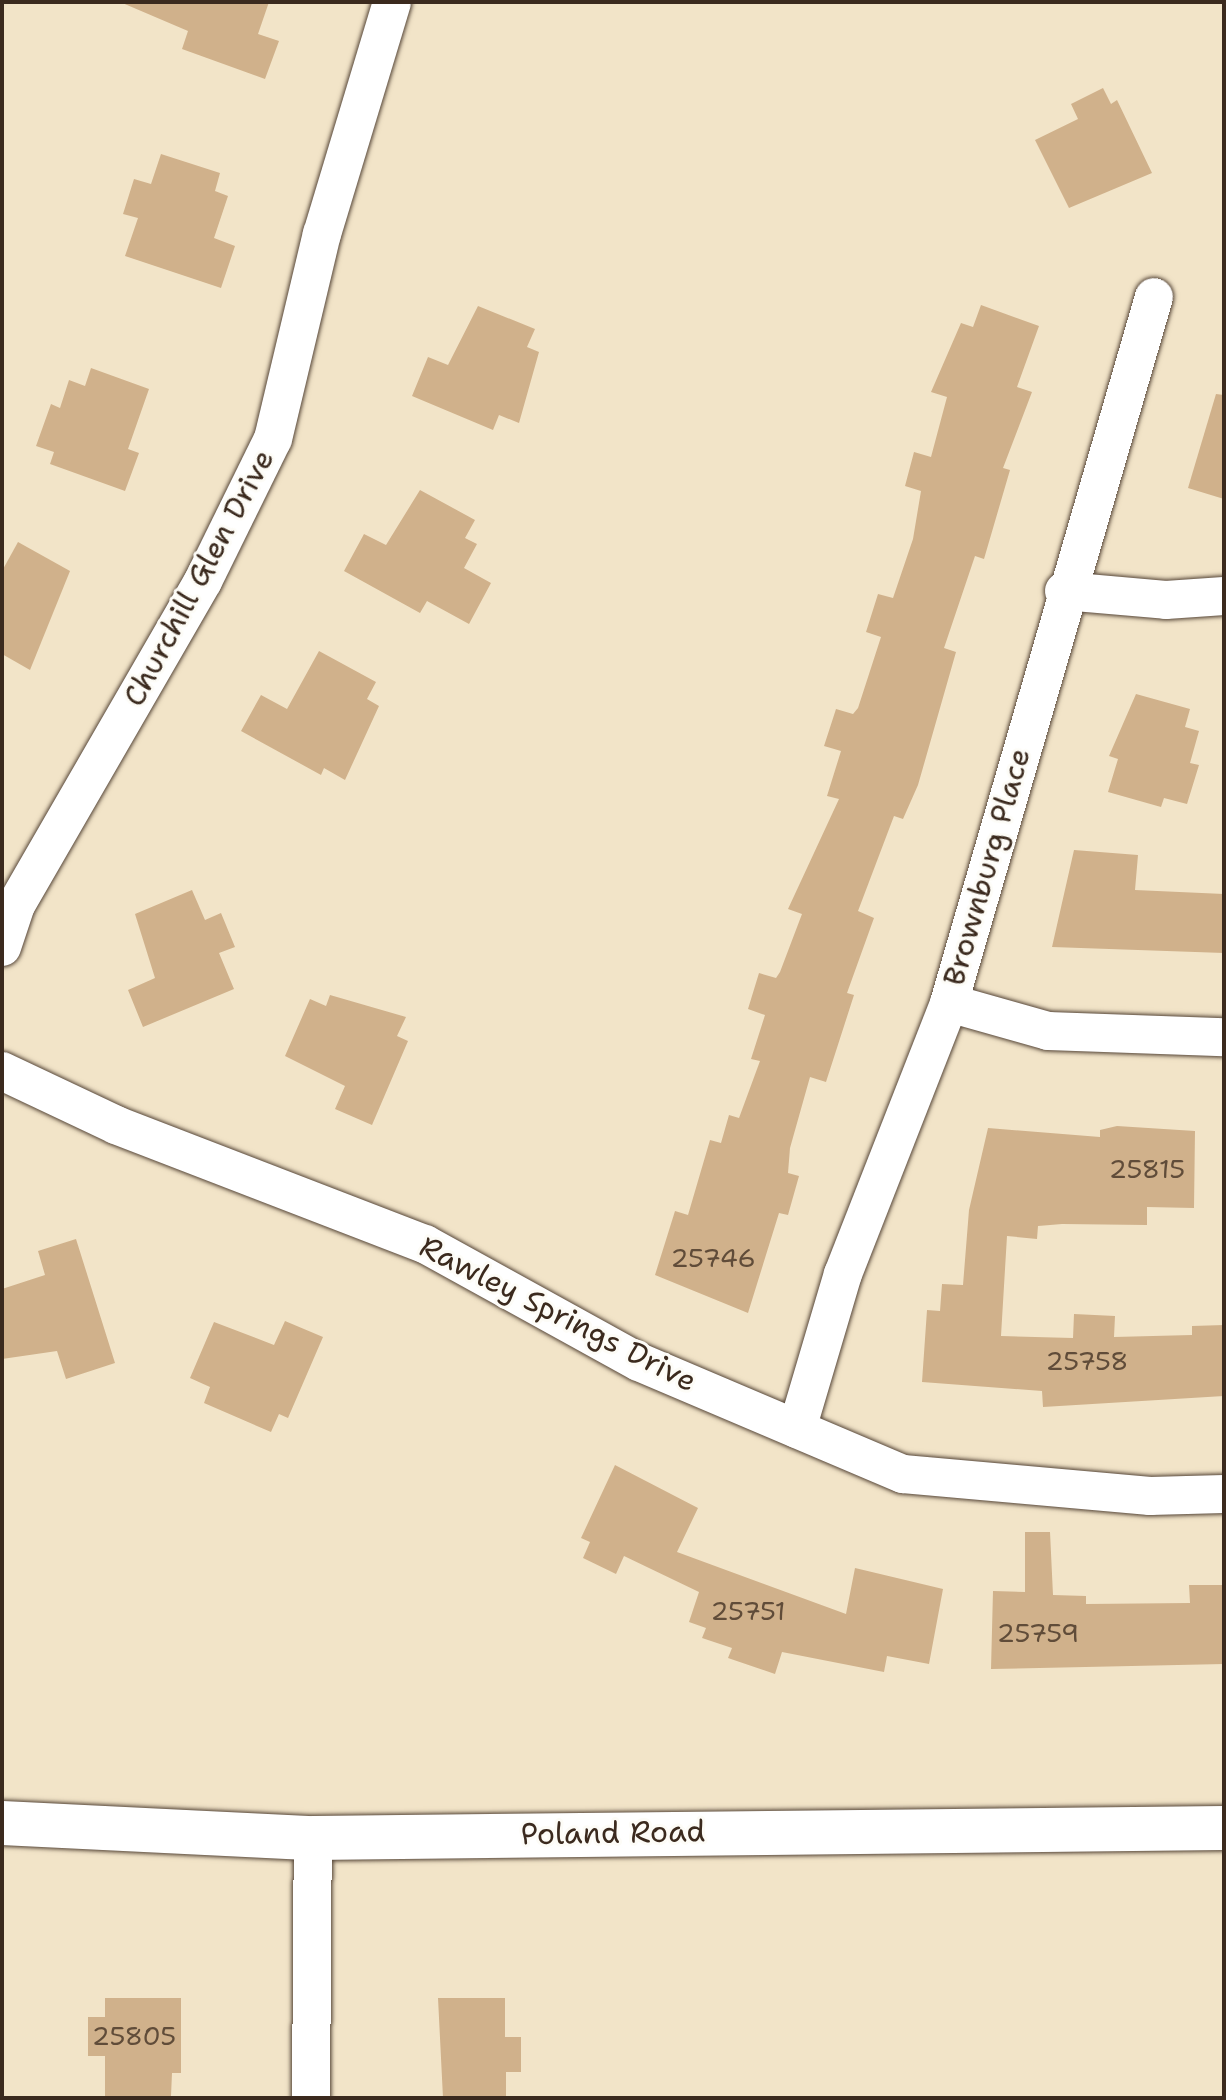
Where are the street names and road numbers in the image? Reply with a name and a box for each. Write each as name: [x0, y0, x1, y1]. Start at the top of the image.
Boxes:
street label: Churchill Glen Drive: [116, 443, 282, 713]
street label: Brownburg Place: [936, 744, 1038, 990]
street label: Rawley Springs Drive: [413, 1228, 703, 1400]
street label: Poland Road: [520, 1813, 706, 1853]

